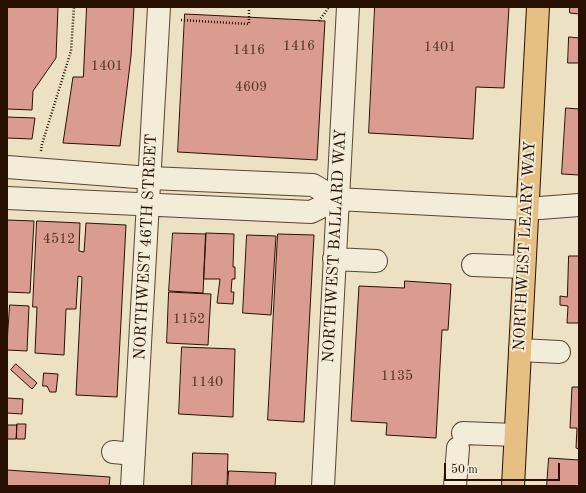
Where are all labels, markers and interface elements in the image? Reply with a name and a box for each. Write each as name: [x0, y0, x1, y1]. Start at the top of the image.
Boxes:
house number: 1416: [283, 38, 315, 54]
house number: 1401: [424, 39, 456, 55]
house number: 1416: [233, 42, 265, 58]
house number: 1401: [91, 58, 123, 74]
house number: 4609: [235, 79, 267, 95]
street label: NORTHWEST BALLARD WAY: [319, 128, 351, 364]
street label: NORTHWEST 46TH STREET: [130, 133, 162, 361]
street label: NORTHWEST LEARY WAY: [510, 140, 540, 352]
house number: 4512: [43, 231, 75, 247]
house number: 1152: [173, 311, 205, 327]
house number: 1135: [381, 368, 413, 384]
house number: 1140: [191, 374, 223, 390]
scale bar: [446, 455, 562, 481]
text: 50 m: [451, 464, 478, 476]

